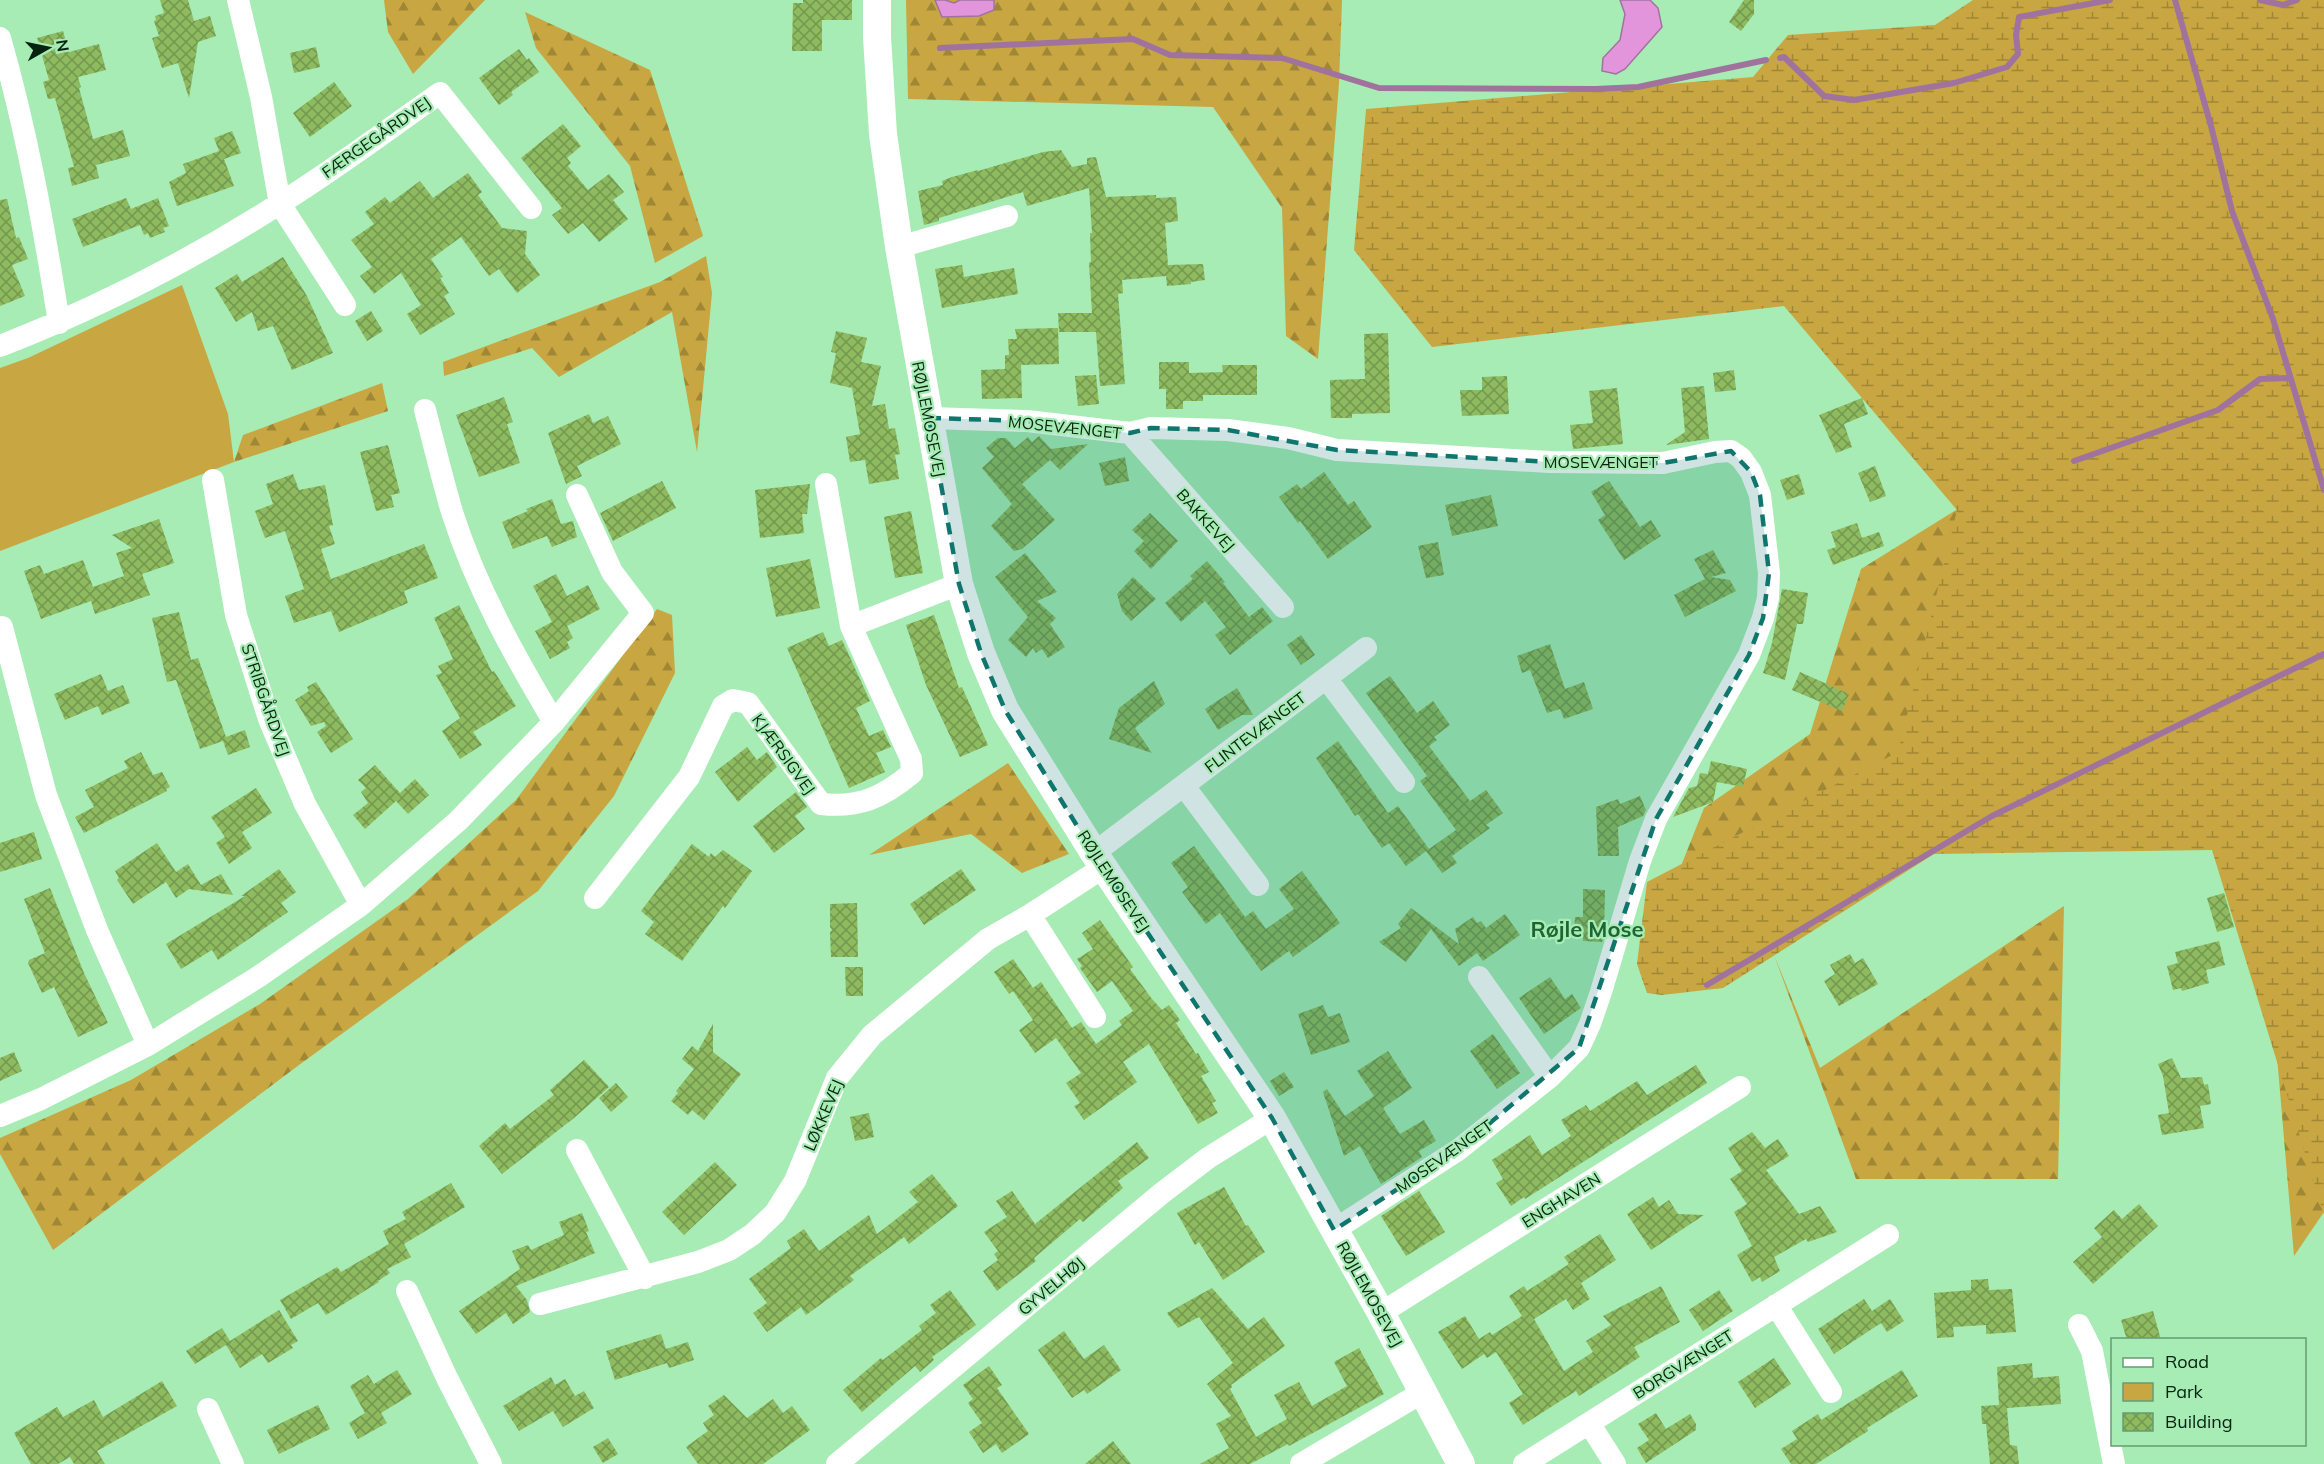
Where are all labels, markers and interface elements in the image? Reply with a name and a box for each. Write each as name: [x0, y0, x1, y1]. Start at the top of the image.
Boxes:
north arrow: [18, 18, 78, 78]
text: N: [52, 38, 74, 53]
street label: FÆRGEGÅRDVEJ: [318, 92, 434, 182]
street label: RØJLEMOSEVEJ: [908, 359, 950, 479]
street label: MOSEVÆNGET: [1007, 411, 1123, 443]
street label: MOSEVÆNGET: [1544, 452, 1658, 472]
street label: BAKKEVEJ: [1172, 484, 1240, 556]
street label: STRIBGÅRDVEJ: [237, 641, 295, 759]
street label: FLINTEVÆNGET: [1200, 687, 1310, 777]
street label: KJÆRSIGVEJ: [748, 710, 820, 798]
street label: RØJLEMOSEVEJ: [1074, 826, 1154, 936]
district label: Røjle Mose: [1531, 915, 1644, 943]
street label: LØKKEVEJ: [799, 1076, 847, 1154]
street label: MOSEVÆNGET: [1391, 1115, 1497, 1197]
street label: ENGHAVEN: [1518, 1168, 1604, 1232]
street label: RØJLEMOSEVEJ: [1333, 1238, 1407, 1350]
street label: GYVELHØJ: [1014, 1253, 1088, 1319]
street label: BORGVÆNGET: [1629, 1325, 1737, 1403]
legend: [2111, 1338, 2306, 1446]
text: Road: [2165, 1350, 2209, 1373]
text: Park: [2165, 1380, 2204, 1403]
text: Building: [2165, 1410, 2233, 1433]

